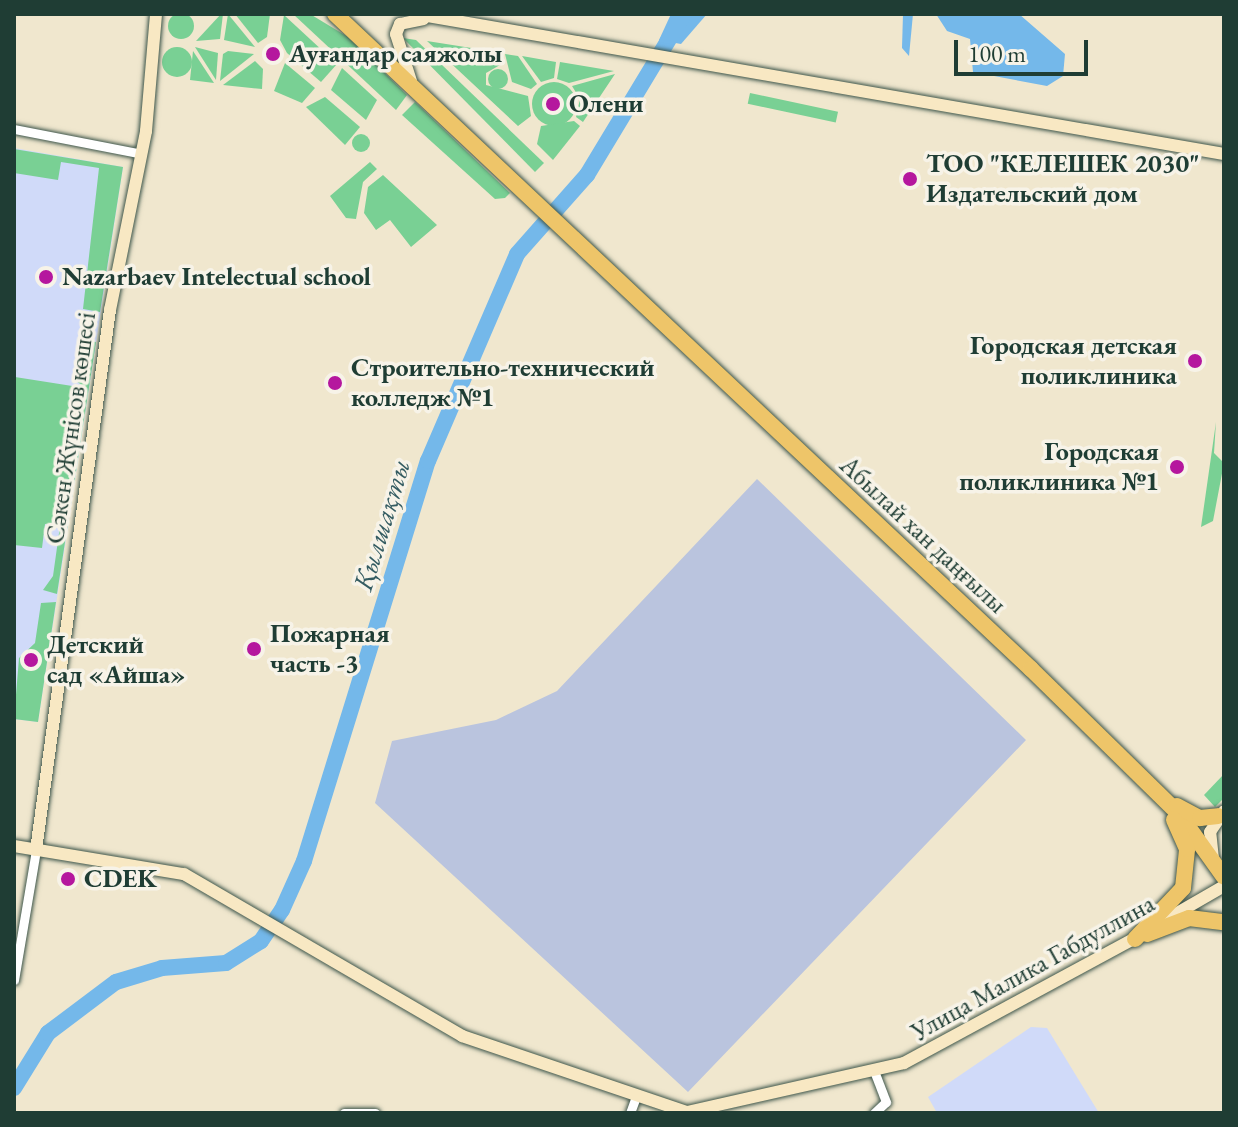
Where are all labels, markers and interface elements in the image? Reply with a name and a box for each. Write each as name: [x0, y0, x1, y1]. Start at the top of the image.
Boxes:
scale bar: [958, 24, 1092, 74]
place label: Ауғандар саяжолы: [289, 38, 503, 70]
text: 100 m: [968, 38, 1026, 69]
marker: Ауғандар саяжолы: [264, 45, 282, 63]
place label: Олени: [569, 88, 644, 120]
marker: Олени: [544, 95, 562, 113]
place label: ТОО "КЕЛЕШЕК 2030" Издательский дом: [926, 148, 1200, 210]
marker: ТОО "КЕЛЕШЕК 2030" Издательский дом: [901, 170, 919, 188]
place label: Nazarbaev Intelectual school: [62, 261, 371, 293]
marker: Nazarbaev Intelectual school: [37, 268, 55, 286]
street label: Сәкен Жүнісов көшесі: [39, 310, 103, 546]
place label: Городская детская поликлиника: [970, 330, 1177, 392]
marker: Городская детская поликлиника: [1184, 350, 1206, 372]
place label: Строительно-технический колледж №1: [351, 352, 654, 414]
marker: Строительно-технический колледж №1: [326, 374, 344, 392]
place label: Городская поликлиника №1: [959, 436, 1159, 498]
street label: Абылай хан даңғылы: [833, 450, 1013, 620]
water label: Қылшақты: [345, 455, 417, 595]
marker: Городская поликлиника №1: [1166, 456, 1188, 478]
place label: Пожарная часть -3: [270, 618, 390, 680]
place label: Детский сад «Айша»: [47, 629, 185, 690]
marker: Пожарная часть -3: [245, 640, 263, 658]
marker: Детский сад «Айша»: [22, 651, 40, 669]
place label: CDEK: [84, 863, 157, 895]
marker: CDEK: [59, 870, 77, 888]
street label: Улица Малика Габдуллина: [906, 888, 1160, 1048]

